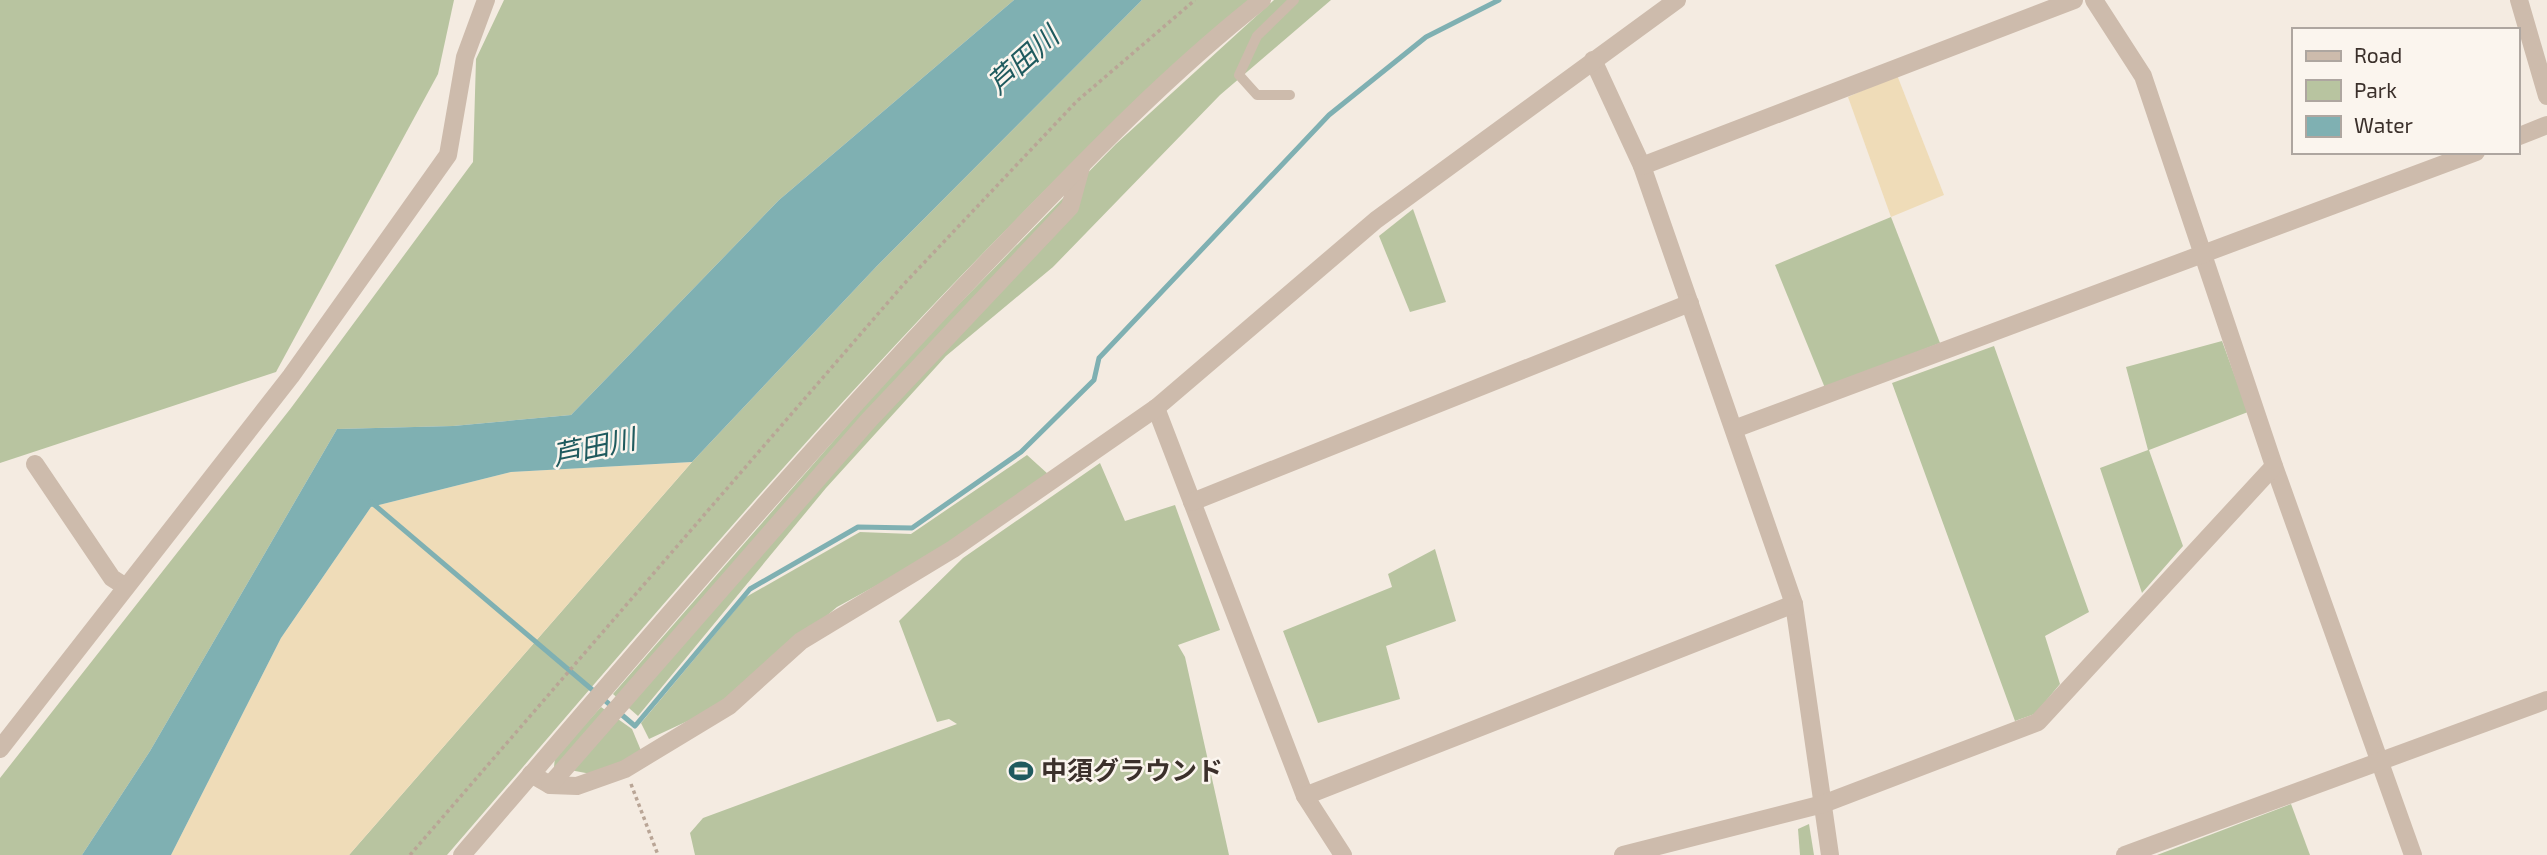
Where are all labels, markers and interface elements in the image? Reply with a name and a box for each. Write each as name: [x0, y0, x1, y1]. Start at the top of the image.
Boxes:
water label: 芦田川: [980, 17, 1067, 100]
legend: [2292, 28, 2519, 154]
text: Road: [2354, 42, 2402, 67]
text: Park: [2354, 77, 2397, 102]
text: Water: [2354, 112, 2413, 137]
water label: 芦田川: [549, 420, 641, 471]
place label: 中須グラウンド: [1041, 754, 1223, 785]
sports icon: 中須グラウンド: [1007, 757, 1035, 785]

